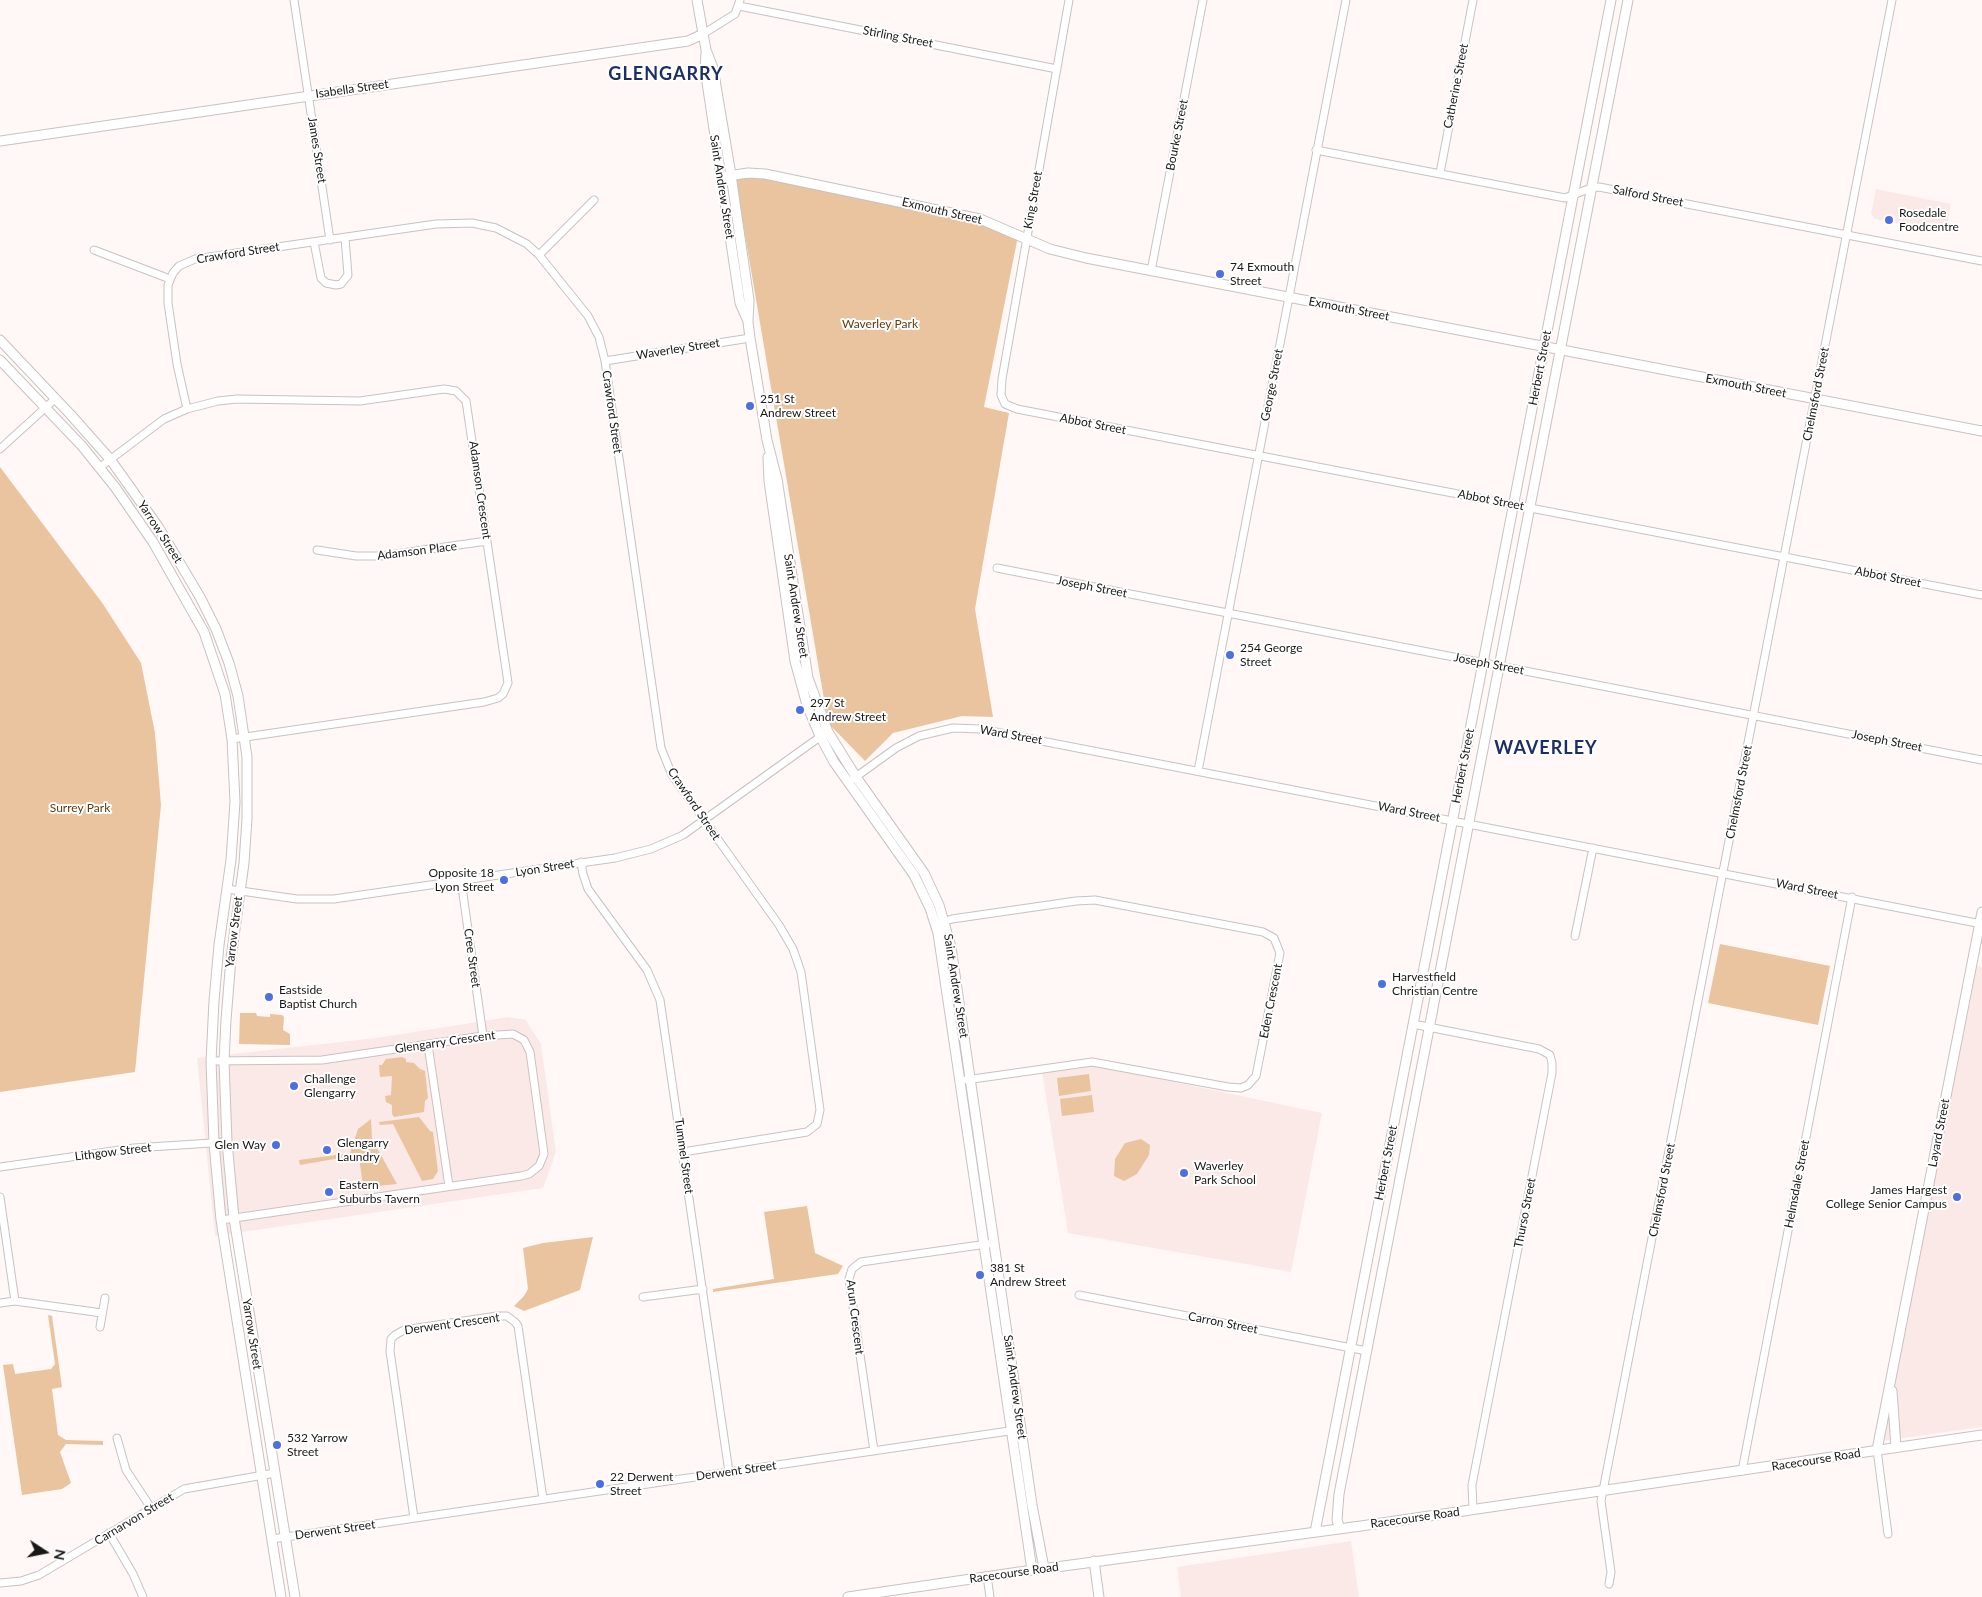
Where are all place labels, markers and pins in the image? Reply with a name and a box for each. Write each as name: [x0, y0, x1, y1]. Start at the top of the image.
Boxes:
place label: Rosedale Foodcentre: [1899, 206, 1959, 234]
marker: Rosedale Foodcentre: [1883, 214, 1895, 226]
place label: 74 Exmouth Street: [1230, 260, 1294, 288]
marker: 74 Exmouth Street: [1214, 268, 1226, 280]
place label: 251 St Andrew Street: [760, 392, 836, 420]
marker: 251 St Andrew Street: [744, 400, 756, 412]
place label: 254 George Street: [1240, 641, 1302, 669]
marker: 254 George Street: [1224, 649, 1236, 661]
place label: 297 St Andrew Street: [810, 696, 886, 724]
marker: 297 St Andrew Street: [794, 704, 806, 716]
place label: Opposite 18 Lyon Street: [429, 866, 494, 894]
marker: Opposite 18 Lyon Street: [498, 874, 510, 886]
place label: Harvestfield Christian Centre: [1392, 970, 1478, 998]
marker: Harvestfield Christian Centre: [1376, 978, 1388, 990]
place label: Eastside Baptist Church: [279, 983, 357, 1011]
marker: Eastside Baptist Church: [263, 991, 275, 1003]
place label: Challenge Glengarry: [304, 1072, 356, 1100]
marker: Challenge Glengarry: [288, 1080, 300, 1092]
place label: Glengarry Laundry: [337, 1136, 389, 1164]
place label: Glen Way: [215, 1138, 266, 1152]
marker: Glen Way: [270, 1139, 282, 1151]
marker: Glengarry Laundry: [321, 1144, 333, 1156]
place label: Waverley Park School: [1194, 1159, 1256, 1187]
marker: Waverley Park School: [1178, 1167, 1190, 1179]
place label: Eastern Suburbs Tavern: [339, 1178, 420, 1206]
place label: James Hargest College Senior Campus: [1826, 1183, 1947, 1211]
marker: Eastern Suburbs Tavern: [323, 1186, 335, 1198]
marker: James Hargest College Senior Campus: [1951, 1191, 1963, 1203]
place label: 381 St Andrew Street: [990, 1261, 1066, 1289]
marker: 381 St Andrew Street: [974, 1269, 986, 1281]
place label: 532 Yarrow Street: [287, 1431, 348, 1459]
marker: 532 Yarrow Street: [271, 1439, 283, 1451]
place label: 22 Derwent Street: [610, 1470, 673, 1498]
marker: 22 Derwent Street: [594, 1478, 606, 1490]

